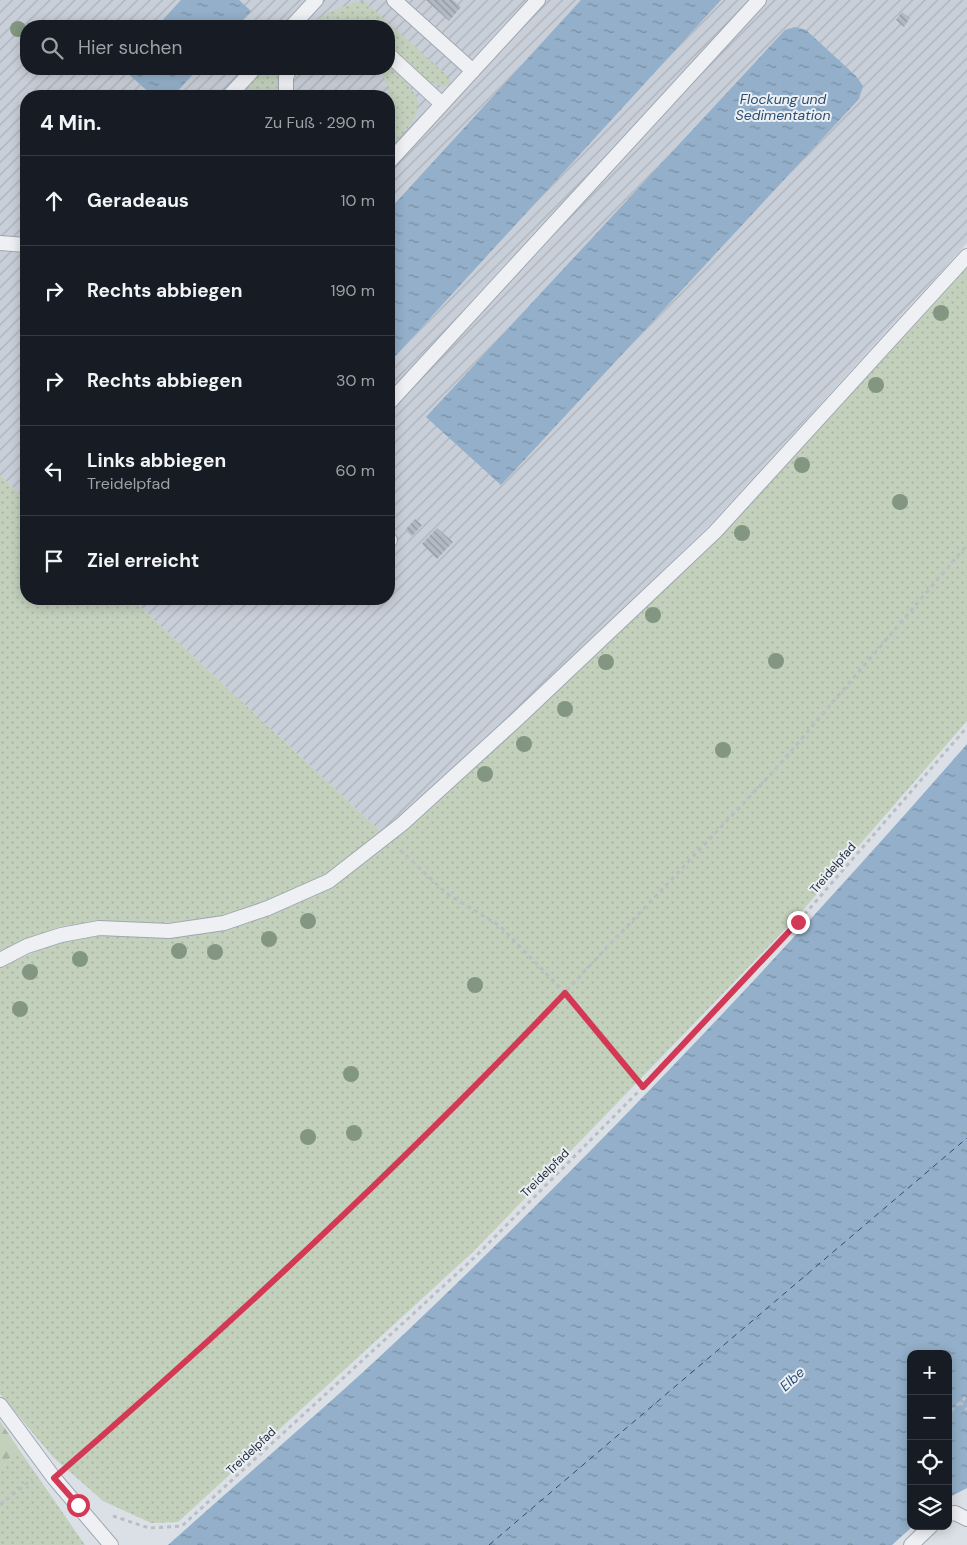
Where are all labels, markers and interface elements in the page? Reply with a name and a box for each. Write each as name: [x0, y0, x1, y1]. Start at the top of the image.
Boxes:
search box: [20, 20, 395, 75]
icon: search: [38, 34, 66, 62]
text: Hier suchen: [78, 35, 182, 60]
water label: Flockung und Sedimentation: [736, 90, 830, 124]
text: 4 Min.: [40, 109, 101, 137]
text: Zu Fuß · 290 m: [264, 112, 375, 133]
icon: ahead: [40, 187, 68, 215]
text: Geradeaus: [87, 188, 189, 213]
text: 10 m: [341, 190, 375, 211]
icon: right: [40, 277, 68, 305]
text: Rechts abbiegen: [87, 278, 242, 303]
text: 190 m: [331, 280, 375, 301]
icon: right: [40, 367, 68, 395]
text: Rechts abbiegen: [87, 368, 242, 393]
text: 30 m: [336, 370, 375, 391]
text: Links abbiegen: [87, 448, 226, 473]
icon: left: [40, 457, 68, 485]
text: 60 m: [335, 460, 375, 481]
text: Treidelpfad: [87, 473, 170, 494]
icon: arrive: [40, 547, 68, 575]
text: Ziel erreicht: [87, 548, 199, 573]
street label: Treidelpfad: [806, 839, 860, 897]
route end: [787, 911, 810, 934]
street label: Treidelpfad: [517, 1145, 573, 1201]
map controls: [907, 1350, 952, 1530]
button: +: [907, 1350, 952, 1395]
water label: Elbe: [776, 1363, 808, 1395]
button: −: [907, 1395, 952, 1440]
street label: Treidelpfad: [223, 1424, 279, 1478]
button: locate: [907, 1440, 952, 1485]
button: layers: [907, 1485, 952, 1530]
route start: [67, 1494, 90, 1517]

